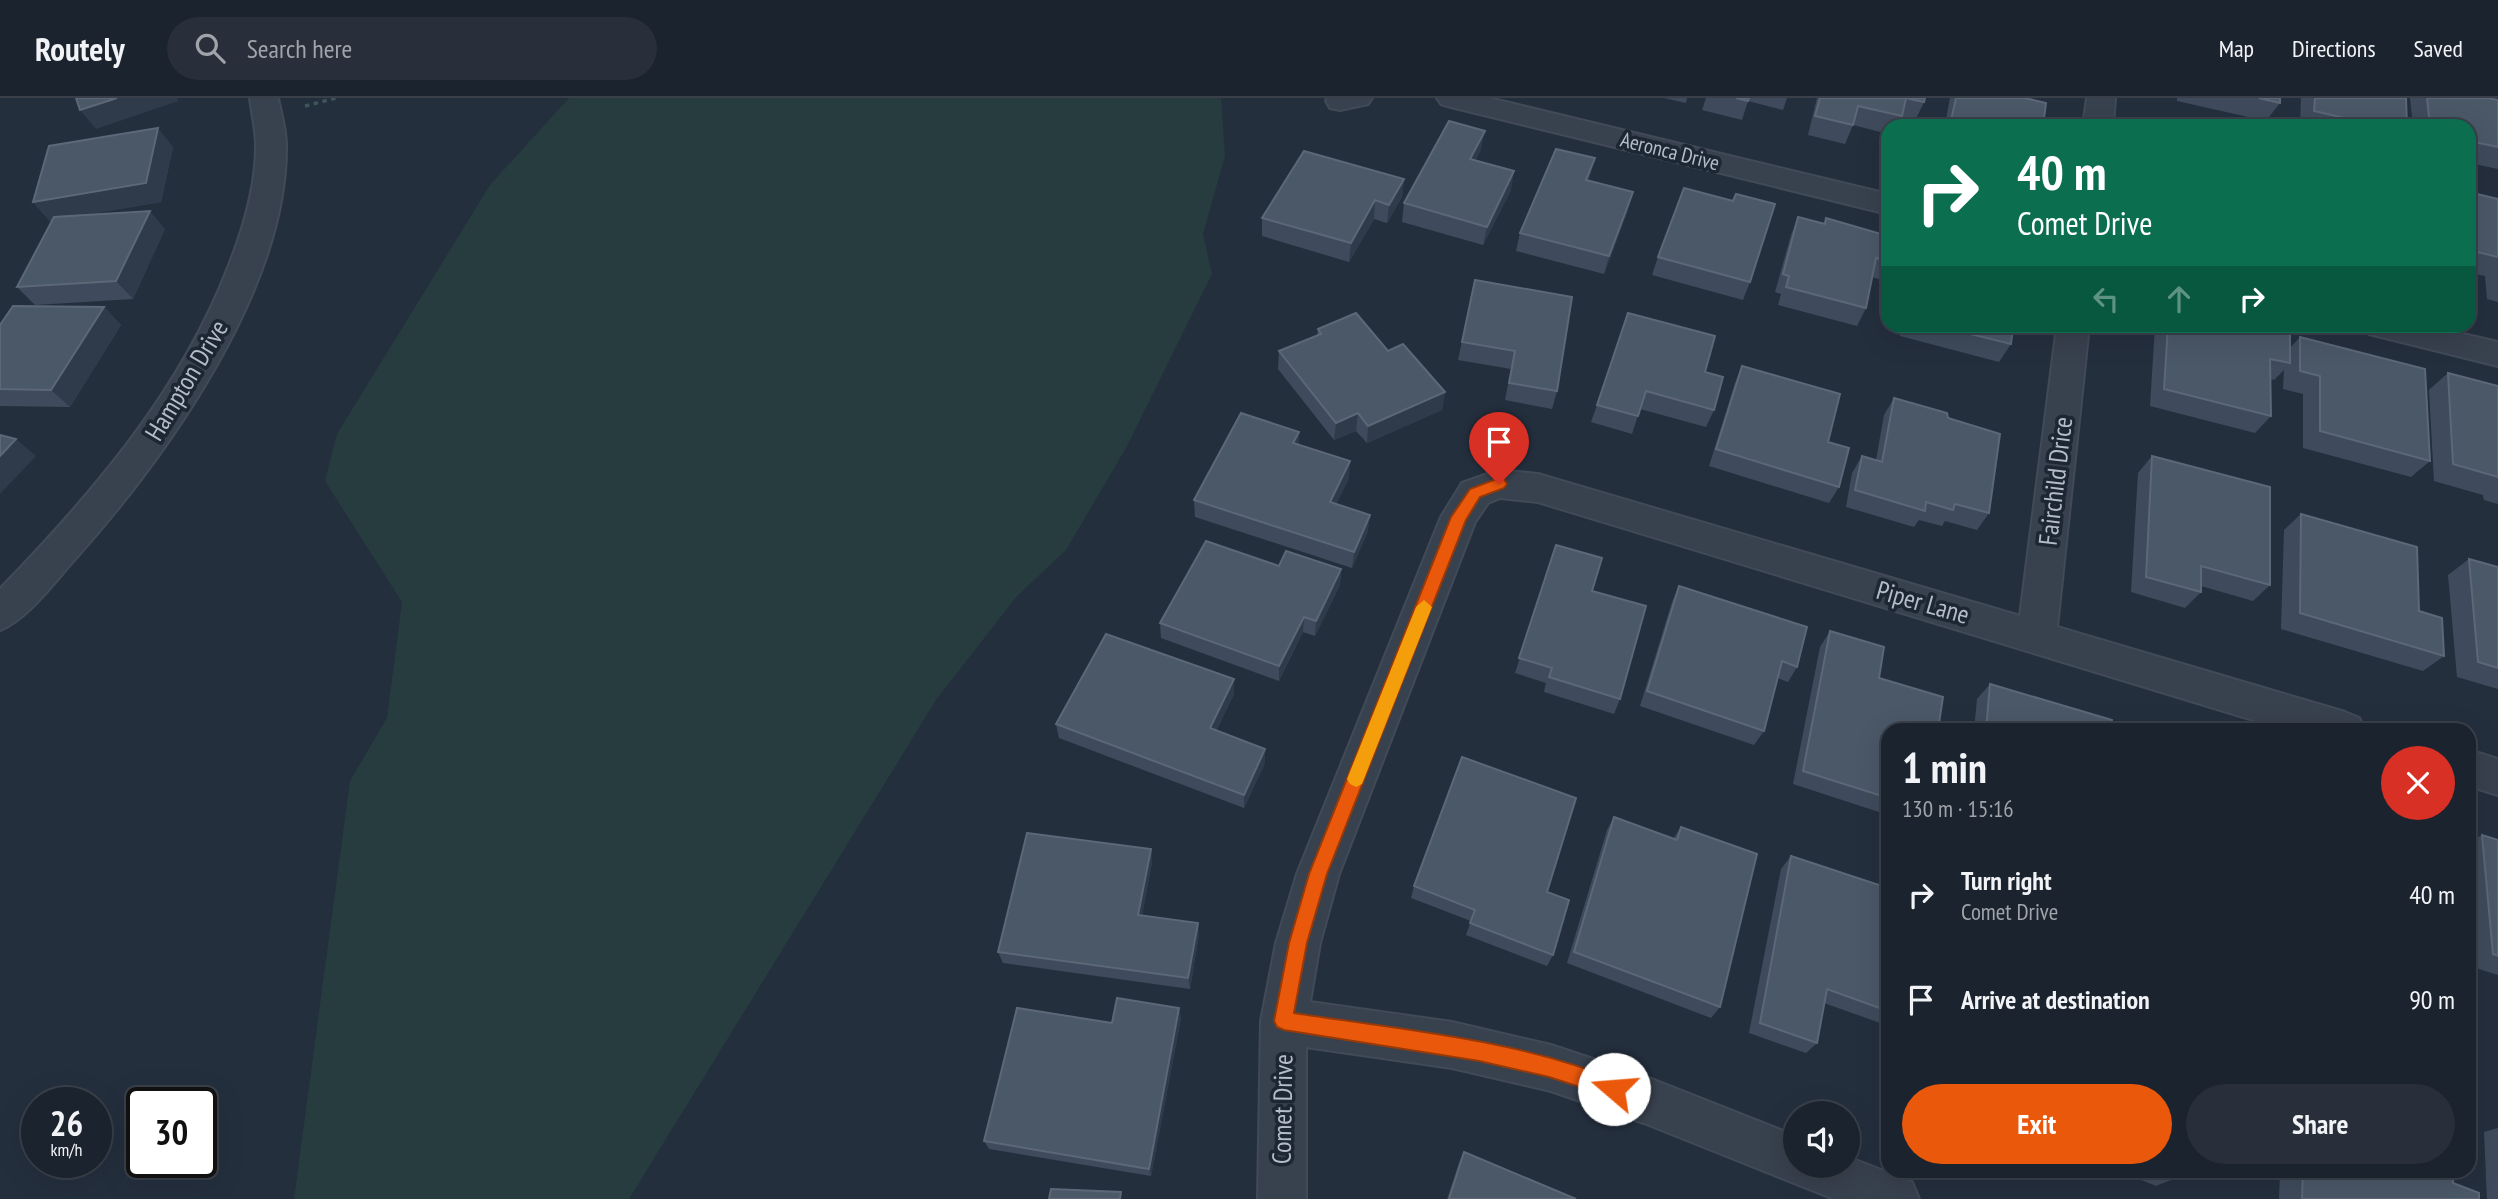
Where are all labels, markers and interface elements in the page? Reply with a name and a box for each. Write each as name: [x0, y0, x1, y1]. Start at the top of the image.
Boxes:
search box: [167, 17, 657, 80]
text: Routely: [35, 27, 125, 70]
icon: search: [191, 29, 229, 67]
text: Search here: [247, 32, 352, 65]
text: Map: [2219, 33, 2254, 64]
text: Directions: [2292, 33, 2376, 64]
text: Saved: [2414, 33, 2463, 64]
street label: Aeronca Drive: [1618, 126, 1722, 176]
text: 40 m: [2017, 140, 2106, 204]
icon: right: [1902, 147, 1993, 238]
text: Comet Drive: [2017, 202, 2152, 244]
icon: left: [2087, 280, 2125, 318]
icon: ahead: [2160, 280, 2198, 318]
icon: right: [2233, 280, 2271, 318]
street label: Hampton Drive: [137, 314, 235, 446]
pin: [1469, 412, 1529, 484]
street label: Fairchild Drice: [2031, 415, 2079, 547]
icon: arrive: [1480, 423, 1518, 461]
street label: Piper Lane: [1873, 573, 1973, 631]
text: 1 min: [1902, 740, 1987, 795]
button: close: [2381, 746, 2455, 820]
text: 130 m · 15:16: [1902, 794, 2014, 823]
text: Turn right: [1961, 864, 2052, 897]
icon: right: [1902, 876, 1940, 914]
text: 40 m: [2409, 878, 2455, 911]
text: Comet Drive: [1961, 897, 2058, 926]
icon: arrive: [1902, 981, 1940, 1019]
text: Arrive at destination: [1961, 983, 2150, 1016]
text: 90 m: [2409, 983, 2455, 1016]
position arrow: [1577, 1052, 1651, 1126]
street label: Comet Drive: [1265, 1054, 1299, 1164]
button: Exit: [1902, 1084, 2172, 1164]
button: Share: [2186, 1084, 2455, 1164]
speed limit sign: 30: [126, 1087, 217, 1178]
text: 26: [50, 1100, 83, 1146]
map controls: [1783, 1101, 1860, 1178]
button: sound: [1783, 1101, 1860, 1178]
text: km/h: [51, 1138, 82, 1161]

